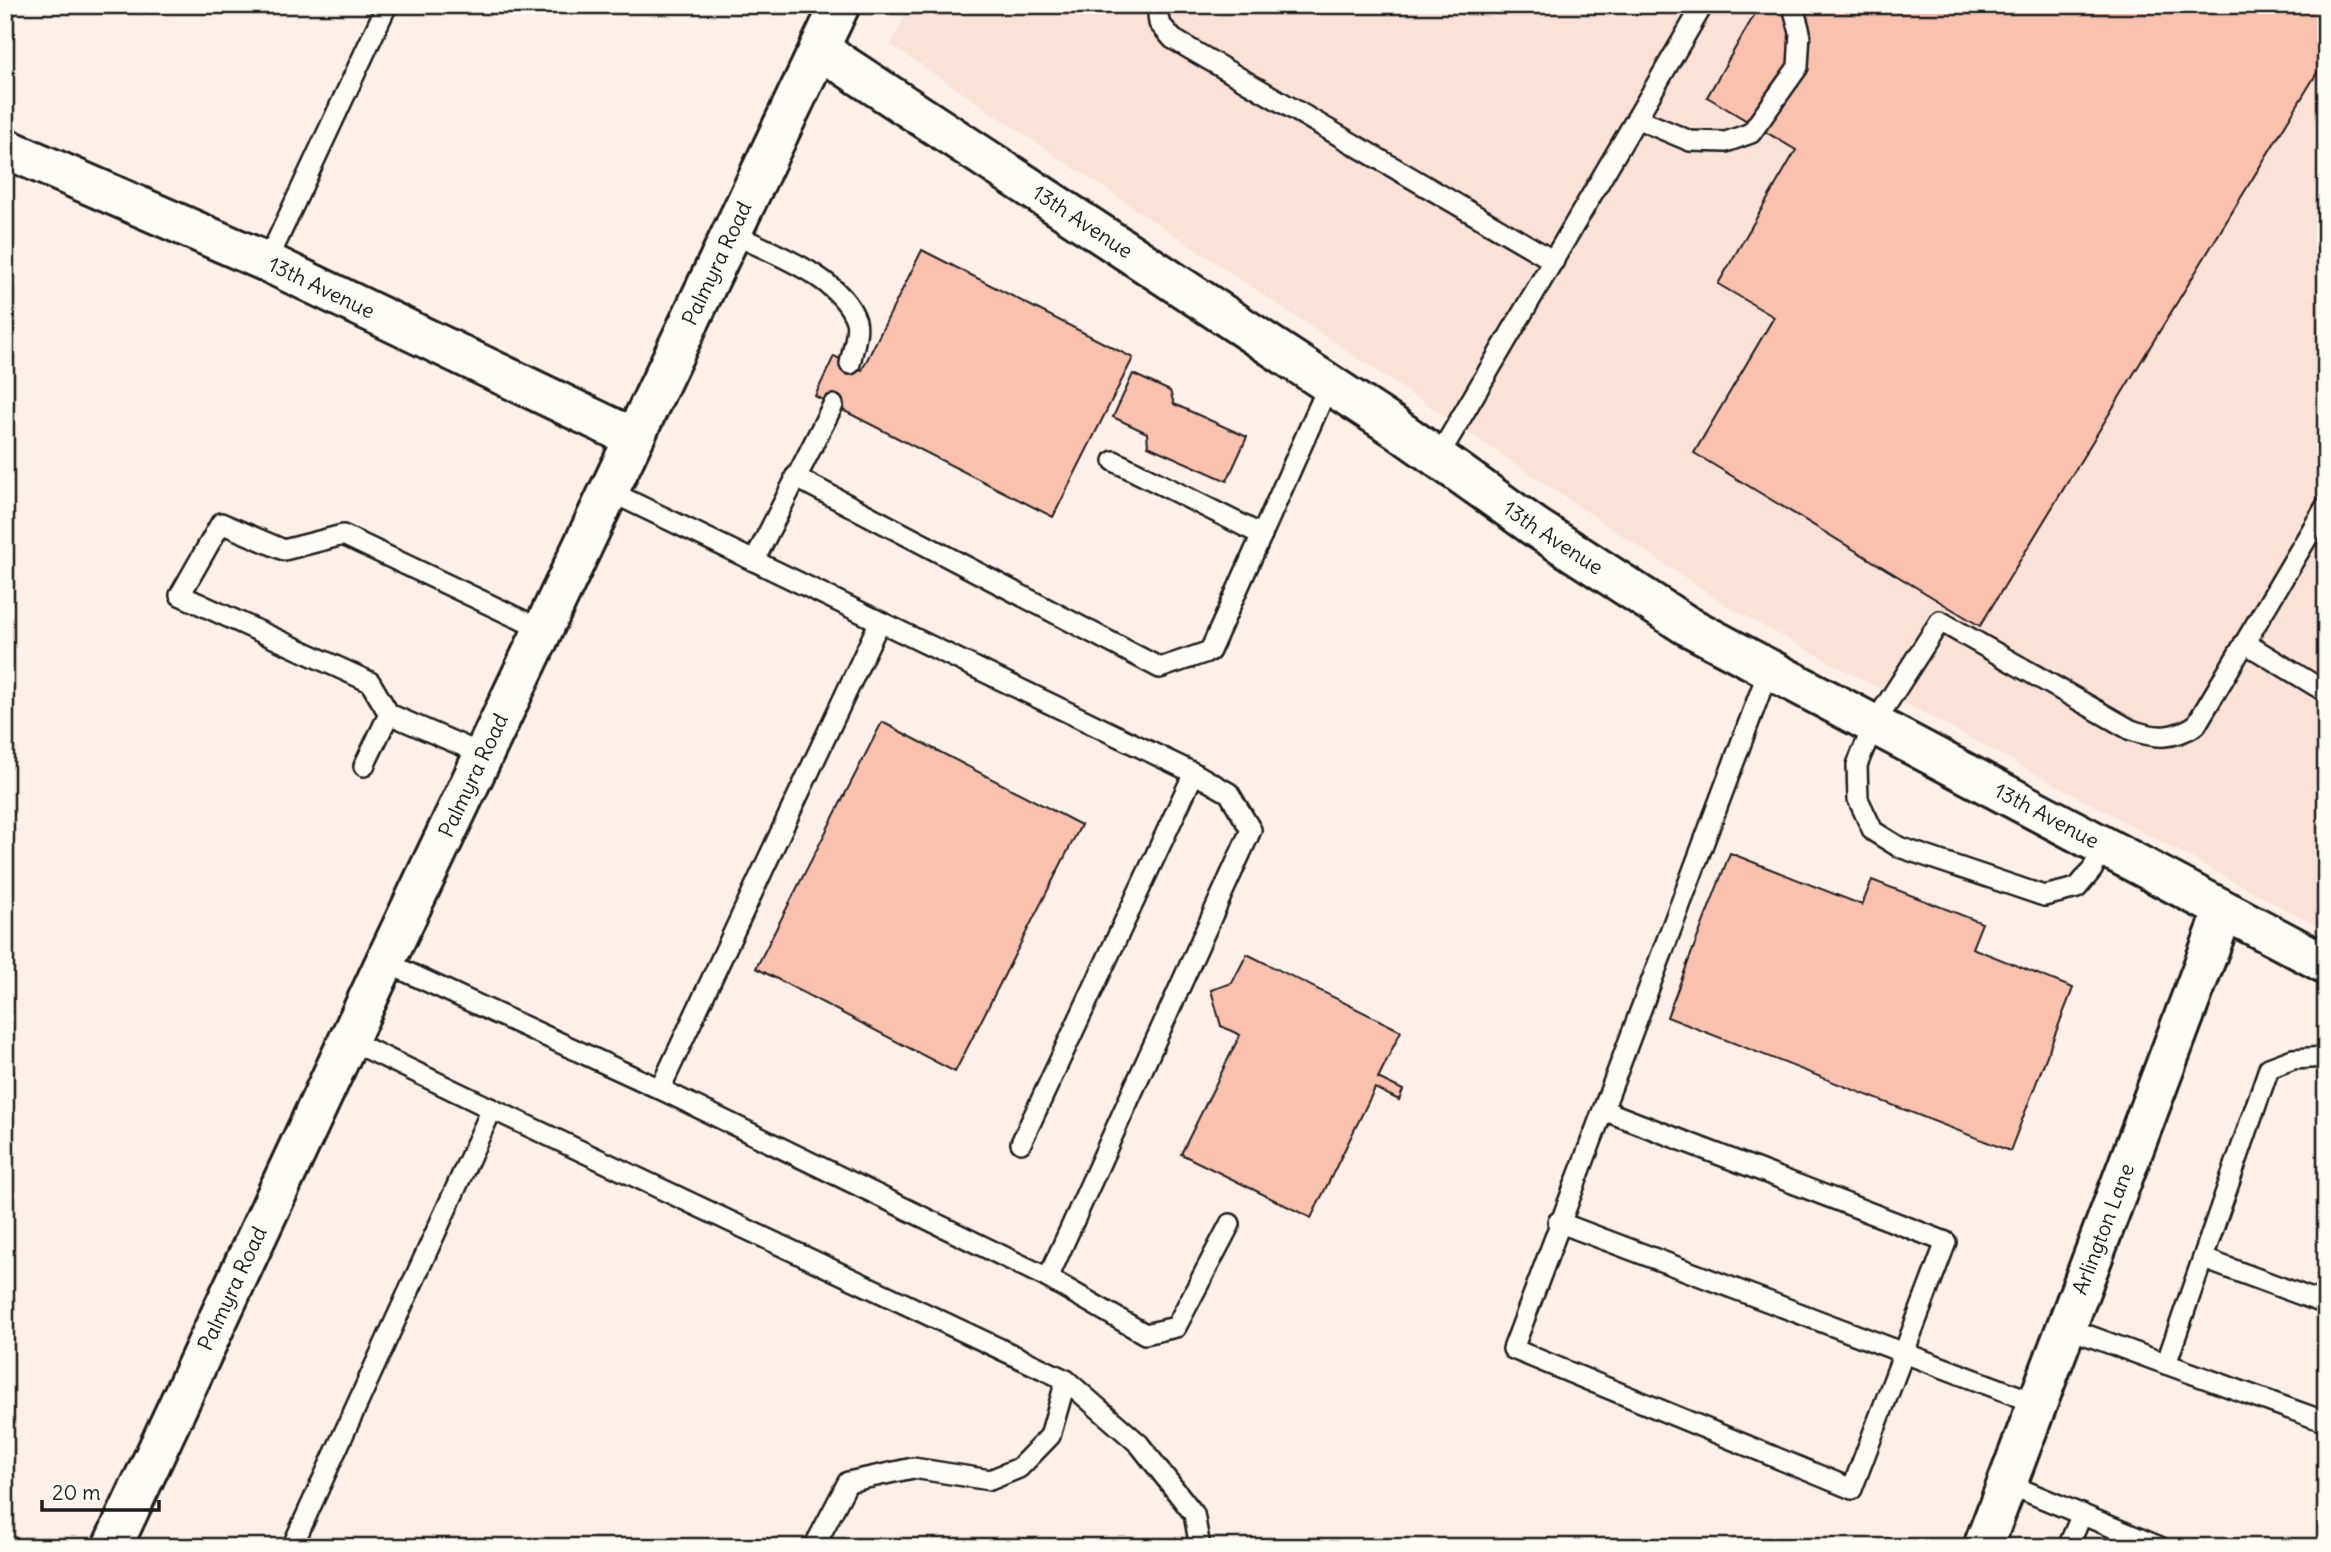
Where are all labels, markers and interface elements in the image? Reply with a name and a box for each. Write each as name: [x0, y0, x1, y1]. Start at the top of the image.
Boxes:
street label: 13th Avenue: [1027, 179, 1138, 264]
street label: Palmyra Road: [676, 197, 758, 329]
street label: 13th Avenue: [264, 251, 379, 325]
street label: 13th Avenue: [1498, 494, 1608, 581]
street label: Palmyra Road: [432, 709, 514, 842]
street label: 13th Avenue: [1990, 777, 2104, 854]
street label: Arlington Lane: [2066, 1159, 2140, 1298]
street label: Palmyra Road: [192, 1222, 273, 1355]
scale bar: [42, 1468, 159, 1512]
text: 20 m: [52, 1479, 101, 1506]

